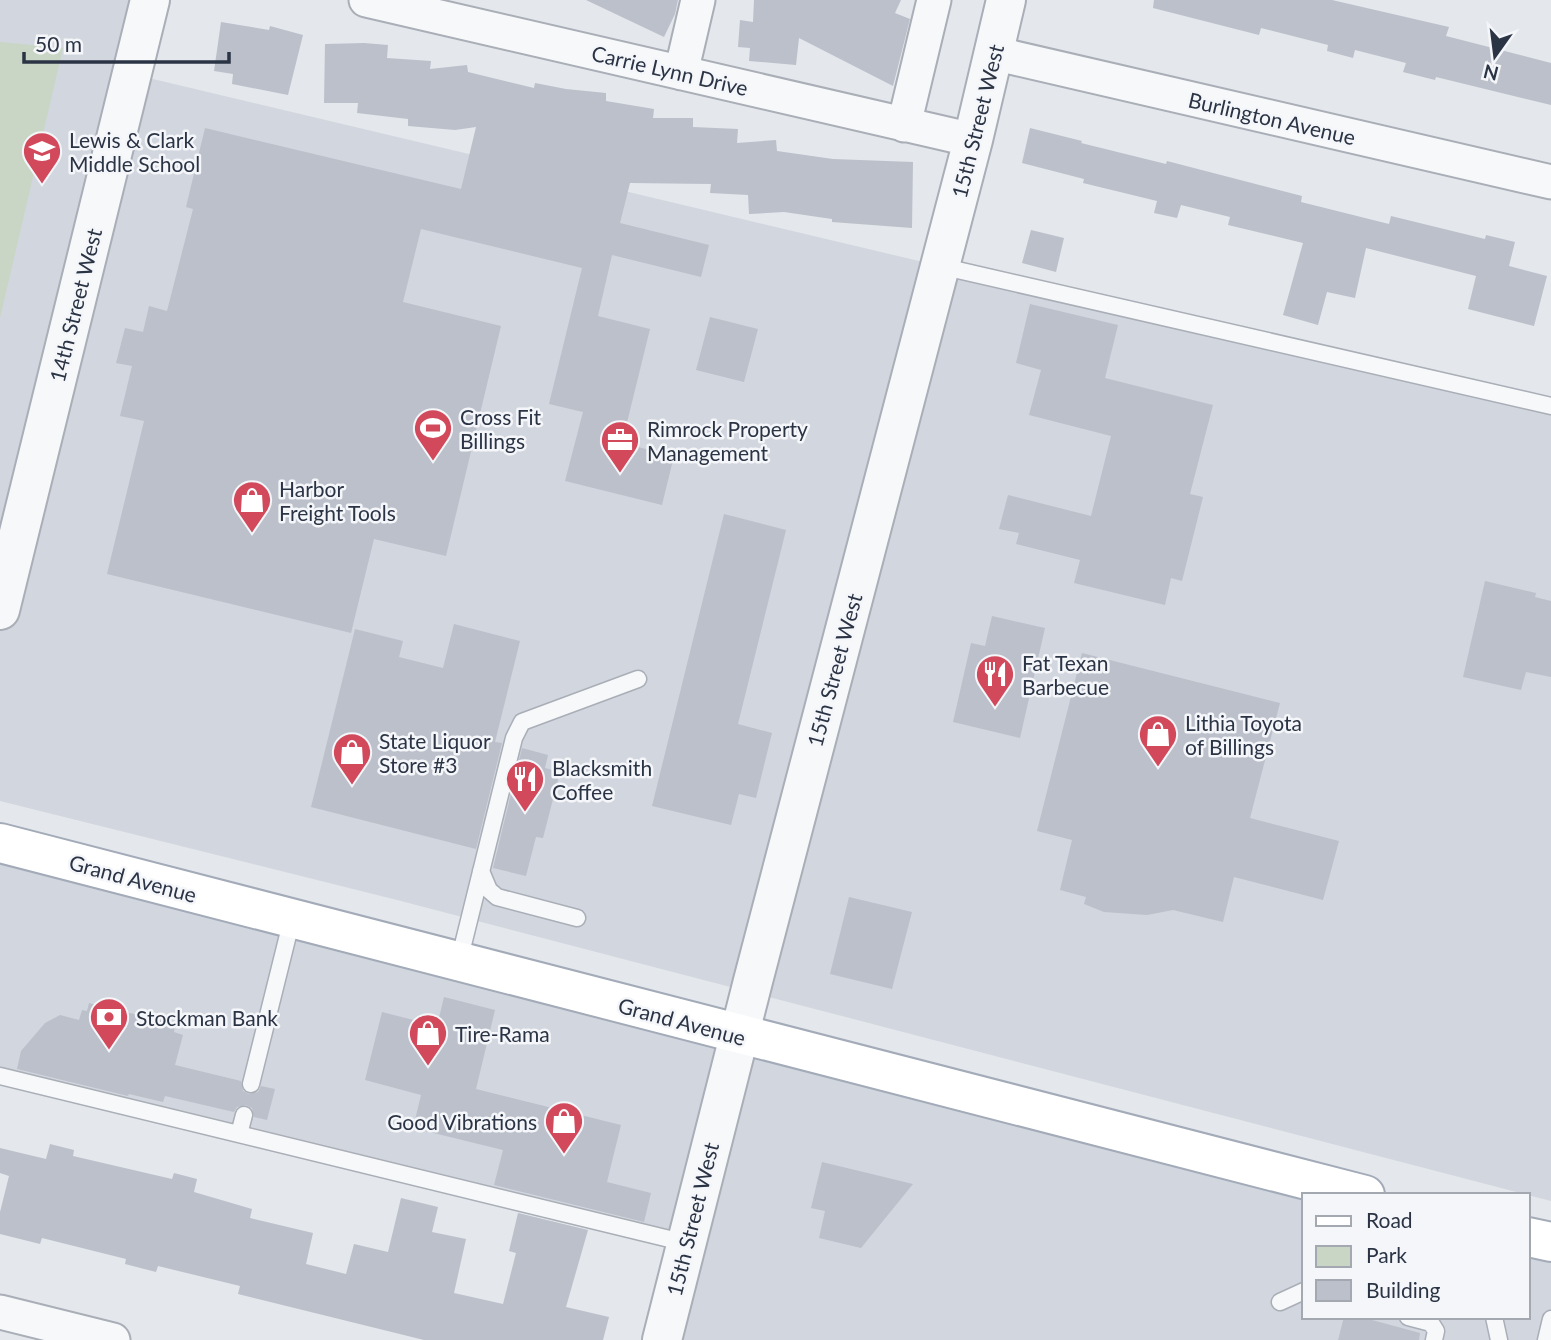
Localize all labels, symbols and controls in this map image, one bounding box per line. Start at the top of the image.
scale bar [24,21,229,65]
north arrow [1460,21,1530,91]
text: 50 m [35,31,82,56]
street label: Carrie Lynn Drive [589,40,751,100]
street label: 15th Street West [946,41,1008,201]
text: N [1481,60,1501,86]
street label: Burlington Avenue [1186,87,1358,149]
place label: Lewis & Clark Middle School [69,127,200,176]
school or university icon: Lewis & Clark Middle School [21,130,63,185]
street label: 14th Street West [44,225,106,385]
place label: Cross Fit Billings [460,404,542,453]
sports icon: Cross Fit Billings [412,407,454,462]
place label: Rimrock Property Management [647,416,808,465]
office icon: Rimrock Property Management [599,419,641,474]
place label: Harbor Freight Tools [279,476,396,525]
shop icon: Harbor Freight Tools [231,479,273,534]
street label: 15th Street West [802,590,867,749]
place label: Fat Texan Barbecue [1022,650,1109,699]
restaurant icon: Fat Texan Barbecue [974,653,1016,708]
place label: Lithia Toyota of Billings [1185,710,1302,759]
shop icon: Lithia Toyota of Billings [1137,713,1179,768]
place label: State Liquor Store #3 [379,728,491,777]
shop icon: State Liquor Store #3 [331,731,373,786]
place label: Blacksmith Coffee [552,755,652,804]
restaurant icon: Blacksmith Coffee [504,758,546,813]
street label: Grand Avenue [67,849,199,907]
street label: Grand Avenue [616,992,748,1050]
bank icon: Stockman Bank [88,996,130,1051]
place label: Stockman Bank [136,1005,278,1030]
shop icon: Tire-Rama [407,1012,449,1067]
place label: Tire-Rama [455,1021,550,1046]
shop icon: Good Vibrations [543,1100,585,1155]
place label: Good Vibrations [387,1109,537,1134]
street label: 15th Street West [661,1139,723,1299]
legend [1302,1193,1530,1319]
text: Road [1366,1207,1413,1232]
text: Park [1366,1242,1407,1267]
text: Building [1366,1277,1441,1302]

